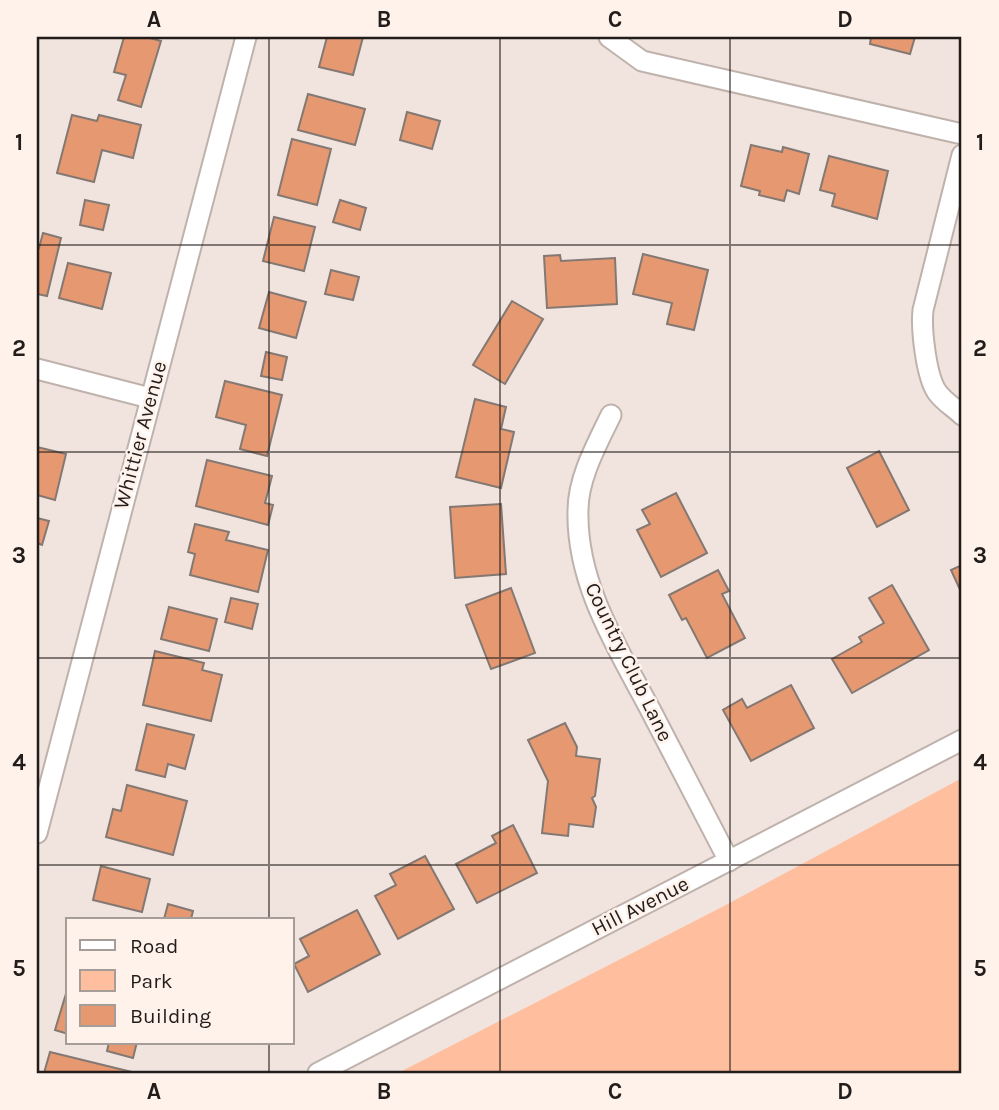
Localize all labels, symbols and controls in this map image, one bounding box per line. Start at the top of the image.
text: A [147,6,161,33]
text: B [377,6,391,33]
text: C [608,6,622,33]
text: D [837,6,853,33]
text: 1 [15,129,23,156]
text: 1 [976,129,984,156]
text: 2 [12,335,26,362]
text: 2 [973,335,987,362]
street label: Whittier Avenue [109,358,171,512]
text: 3 [12,542,26,569]
text: 3 [973,542,987,569]
street label: Country Club Lane [580,579,678,745]
text: 4 [12,749,26,776]
text: 4 [973,749,987,776]
street label: Hill Avenue [587,871,693,941]
legend [66,918,294,1044]
text: Road [130,934,178,958]
text: 5 [12,955,26,982]
text: 5 [973,955,987,982]
text: Park [130,969,173,993]
text: Building [130,1004,211,1028]
text: A [147,1078,161,1105]
text: B [377,1078,391,1105]
text: C [608,1078,622,1105]
text: D [837,1078,853,1105]

